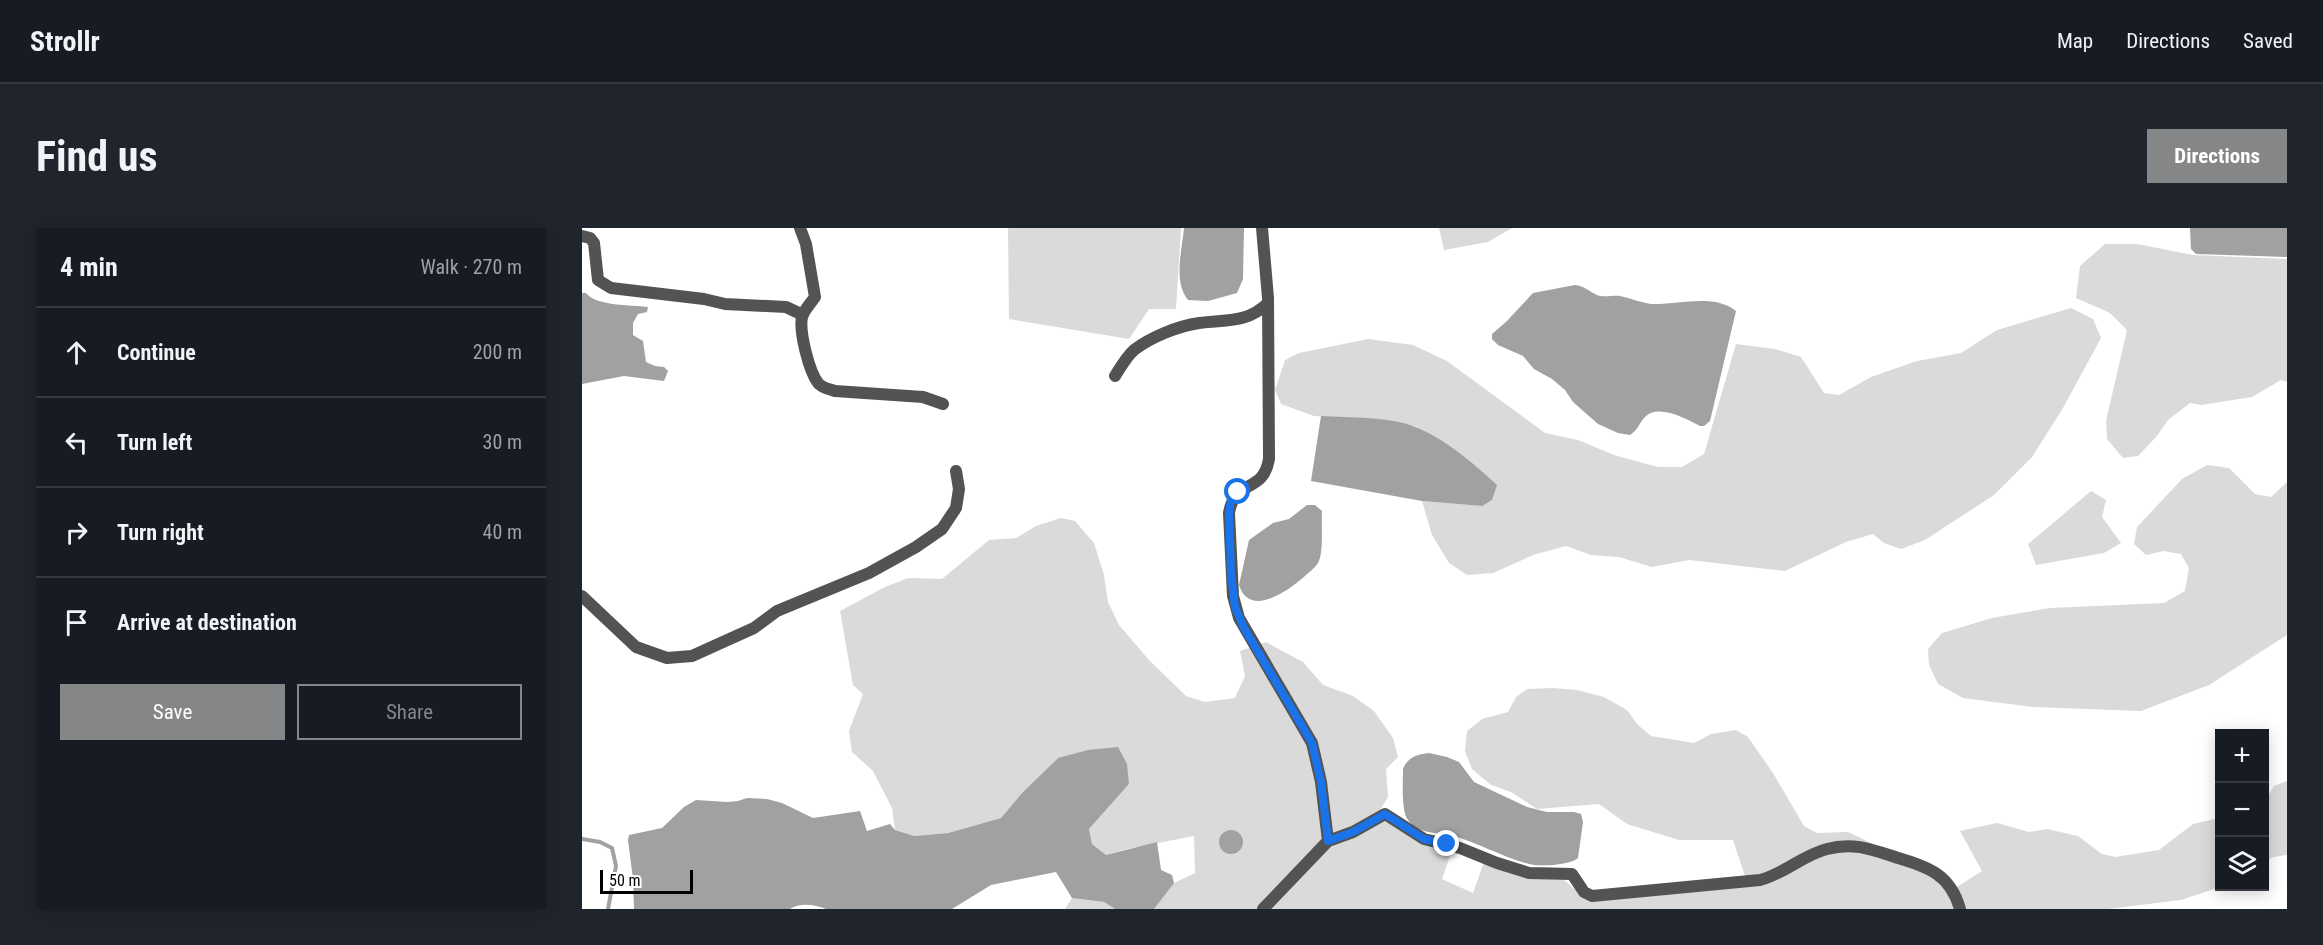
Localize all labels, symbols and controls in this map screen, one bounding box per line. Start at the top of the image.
text: Strollr [30,25,100,58]
text: Map [2057,29,2093,53]
text: Directions [2126,29,2210,53]
text: Saved [2243,29,2293,53]
button: Directions [2147,129,2287,183]
text: Find us [36,132,157,181]
text: 4 min [60,252,118,282]
text: Walk · 270 m [421,255,522,279]
icon: ahead [60,336,93,369]
text: Continue [117,340,196,365]
text: 200 m [473,340,522,364]
icon: left [60,426,93,459]
text: Turn left [117,430,192,455]
text: 30 m [483,430,522,454]
route start [1224,478,1250,504]
icon: right [60,516,93,549]
text: Turn right [117,520,204,545]
text: 40 m [483,520,522,544]
icon: arrive [60,606,93,639]
text: Arrive at destination [117,610,297,635]
button: Save [60,684,285,740]
button: Share [297,684,522,740]
map controls [2215,729,2269,891]
button: + [2215,729,2269,783]
button: − [2215,783,2269,837]
route end [1433,830,1459,856]
button: layers [2215,837,2269,891]
scale bar [600,867,693,894]
text: 50 m [609,871,641,890]

